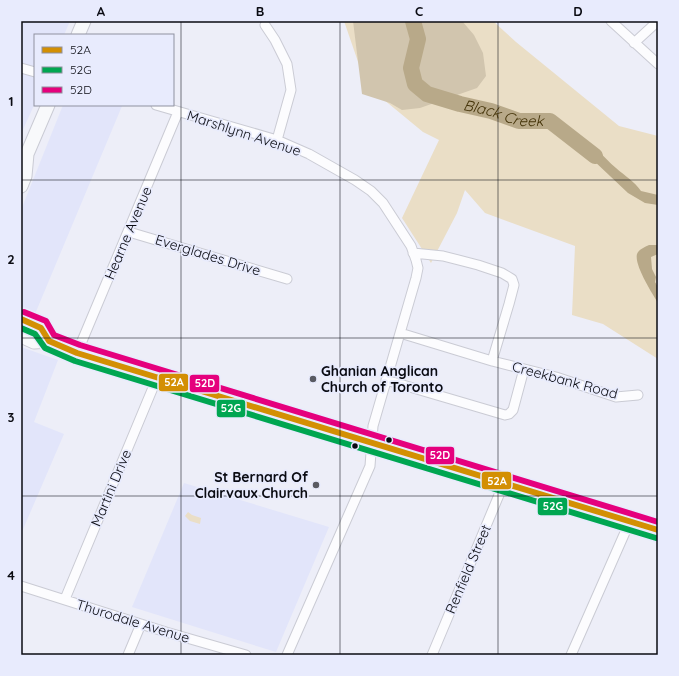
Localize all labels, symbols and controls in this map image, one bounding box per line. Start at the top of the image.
text: A [97,3,106,19]
text: B [256,3,264,19]
text: C [415,3,423,19]
text: D [573,3,583,19]
legend [34,34,174,106]
text: 52A [70,42,91,57]
text: 52G [70,62,92,77]
text: 52D [70,82,92,97]
text: 1 [8,93,14,109]
water label: Black Creek [462,95,546,130]
street label: Marshlynn Avenue [185,106,303,160]
street label: Hearne Avenue [100,184,156,282]
street label: Everglades Drive [153,230,263,280]
text: 2 [7,251,15,267]
street label: Creekbank Road [510,357,620,403]
place label: Ghanian Anglican Church of Toronto [321,362,443,396]
line badge: 52A [158,373,189,392]
line badge: 52D [189,374,220,393]
marker: Ghanian Anglican Church of Toronto [308,374,318,384]
text: 52A [164,375,184,389]
text: 52D [195,376,215,390]
line badge: 52G [216,399,246,418]
text: 52G [221,401,241,415]
text: 3 [8,409,15,425]
unlabelled marker [384,435,394,445]
unlabelled marker [350,441,360,451]
line badge: 52D [425,446,455,465]
street label: Martini Drive [87,447,135,529]
text: 52D [430,448,450,462]
place label: St Bernard Of Clairvaux Church [195,468,309,502]
line badge: 52A [481,471,512,490]
text: 52A [487,474,507,488]
marker: St Bernard Of Clairvaux Church [311,480,321,490]
line badge: 52G [537,497,568,516]
text: 52G [543,499,563,513]
street label: Renfield Street [441,522,495,616]
text: 4 [7,567,15,583]
street label: Thurodale Avenue [74,595,192,647]

